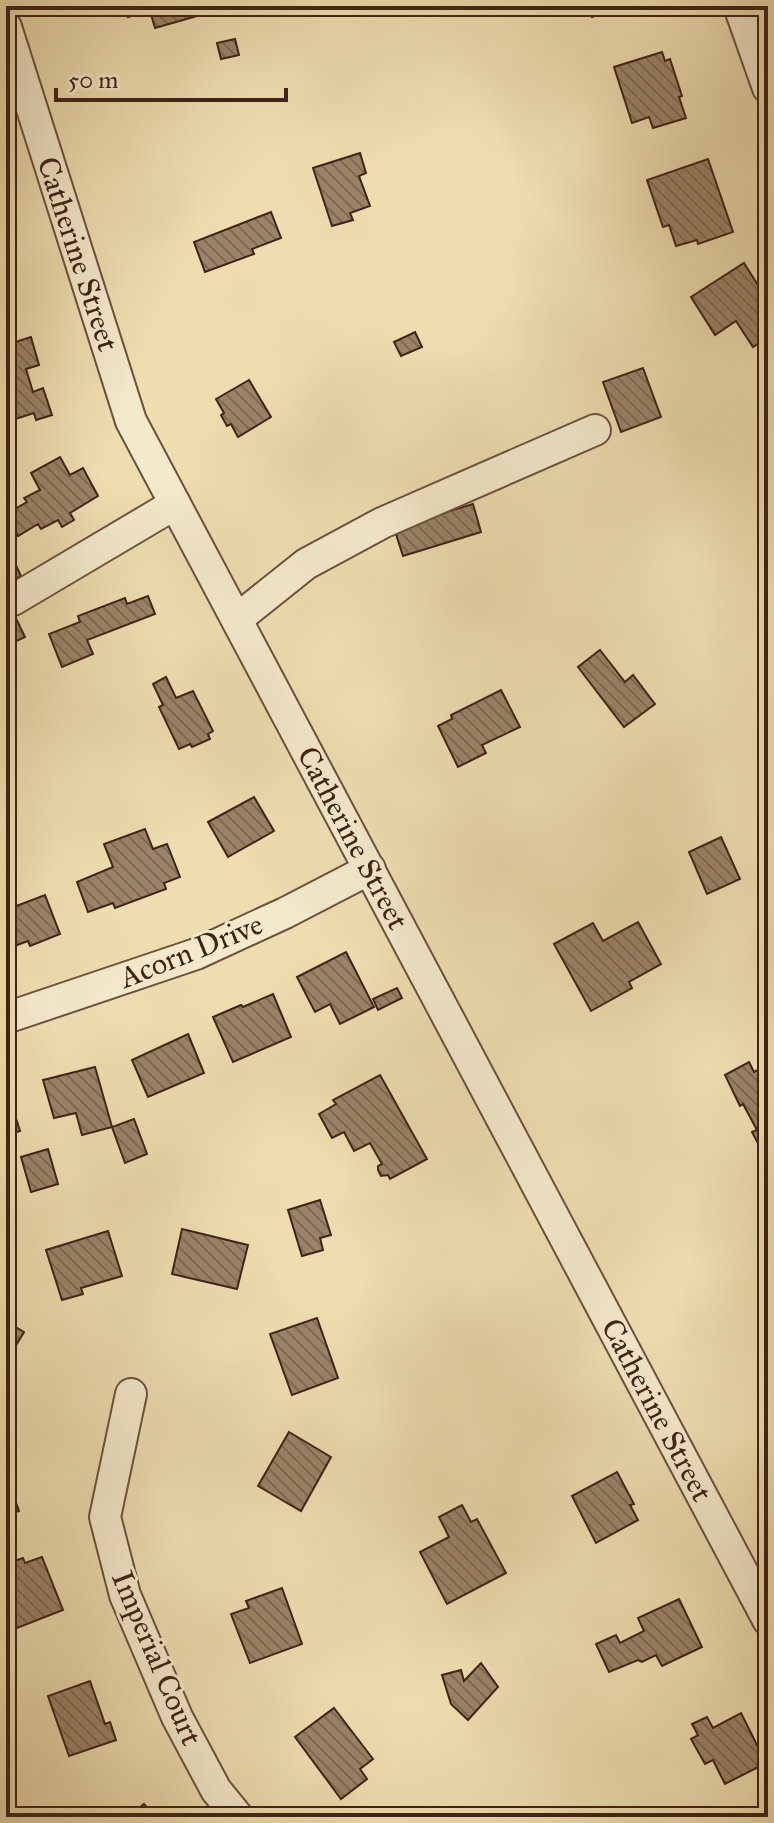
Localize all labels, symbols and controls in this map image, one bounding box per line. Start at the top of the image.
scale bar [56,52,286,102]
text: 50 m [68,65,118,95]
street label: Catherine Street [30,152,126,356]
street label: Catherine Street [290,740,416,936]
street label: Acorn Drive [112,906,268,997]
street label: Catherine Street [594,1312,720,1508]
street label: Imperial Court [104,1565,210,1751]

